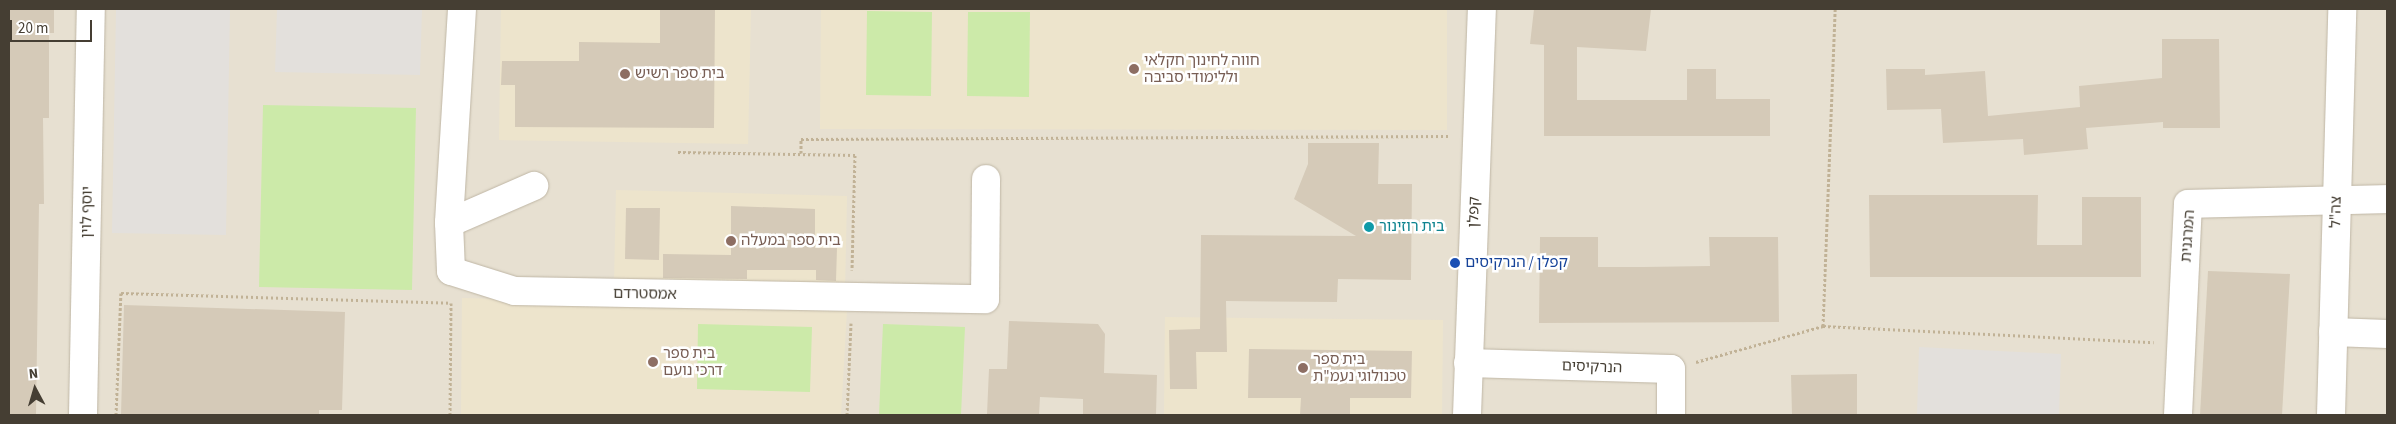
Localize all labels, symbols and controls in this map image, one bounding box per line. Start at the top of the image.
scale bar [12,10,95,42]
text: 20 m [18,18,48,39]
place label: חווה לחינוך חקלאי וללימודי סביבה [1144,51,1260,86]
marker: חווה לחינוך חקלאי וללימודי סביבה [1128,63,1140,75]
place label: בית ספר רשיש [635,65,724,83]
marker: בית ספר רשיש [619,68,631,80]
street label: יוסף לוין [78,186,96,238]
street label: קפלן [1464,196,1484,228]
street label: צה"ל [2327,196,2345,228]
street label: המרגנית [2177,209,2199,263]
place label: בית רוזינור [1379,218,1445,236]
marker: בית רוזינור [1363,221,1375,233]
place label: בית ספר במעלה [741,232,841,250]
marker: בית ספר במעלה [725,235,737,247]
place label: קפלן / הנרקיסים [1465,254,1568,272]
marker: קפלן / הנרקיסים [1449,257,1461,269]
street label: אמסטרדם [613,284,677,304]
place label: בית ספר דרכי נועם [663,344,723,379]
place label: בית ספר טכנולוגי נעמ"ת [1313,350,1406,385]
marker: בית ספר דרכי נועם [647,356,659,368]
street label: הנרקיסים [1561,357,1623,377]
marker: בית ספר טכנולוגי נעמ"ת [1297,362,1309,374]
north arrow [10,364,60,414]
text: N [28,364,39,385]

